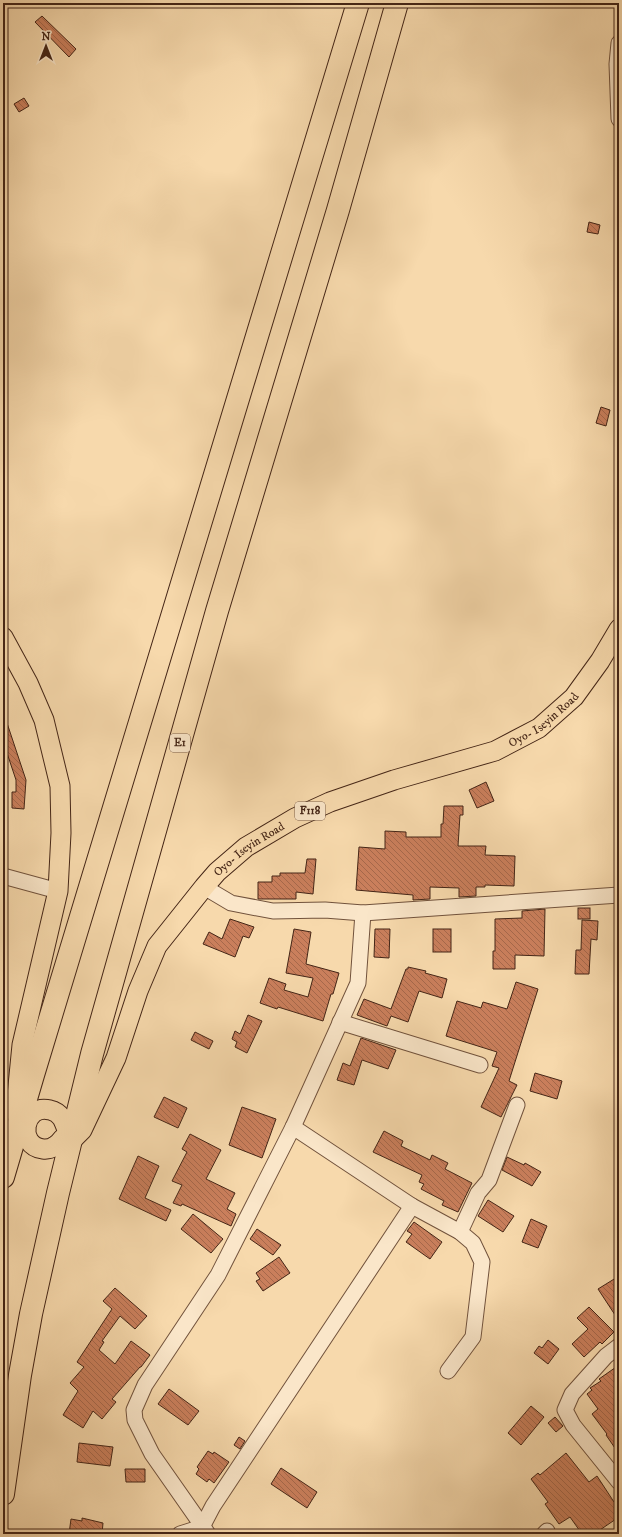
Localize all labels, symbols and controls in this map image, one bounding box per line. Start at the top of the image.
north arrow [26,26,66,66]
text: N [41,30,51,44]
street label: Oyo- Iseyin Road [506,690,582,750]
road number: E1 [170,734,190,752]
road number: F118 [295,802,325,820]
street label: Oyo- Iseyin Road [210,819,287,879]

